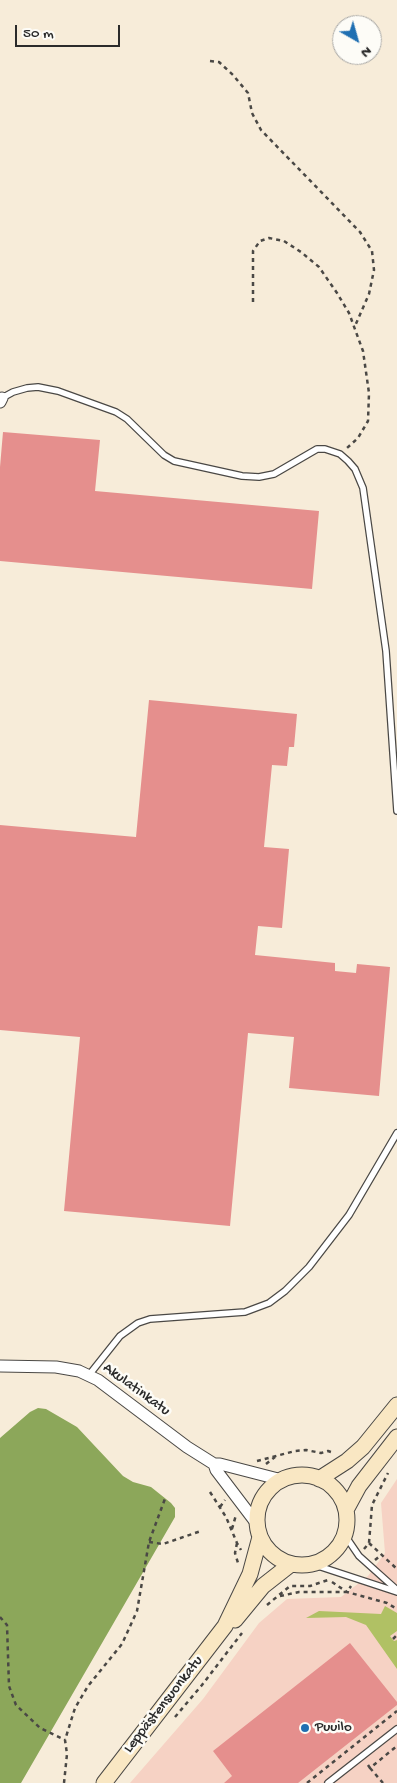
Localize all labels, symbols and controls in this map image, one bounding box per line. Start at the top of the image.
scale bar [18,15,122,47]
north arrow [332,15,382,65]
text: 50 m [23,25,54,43]
text: N [357,42,375,61]
street label: Akulatinkatu [99,1360,173,1420]
street label: Leppästensuonkatu [120,1653,208,1757]
place label: Puuilo [315,1719,352,1737]
marker: Puuilo [299,1722,311,1734]

